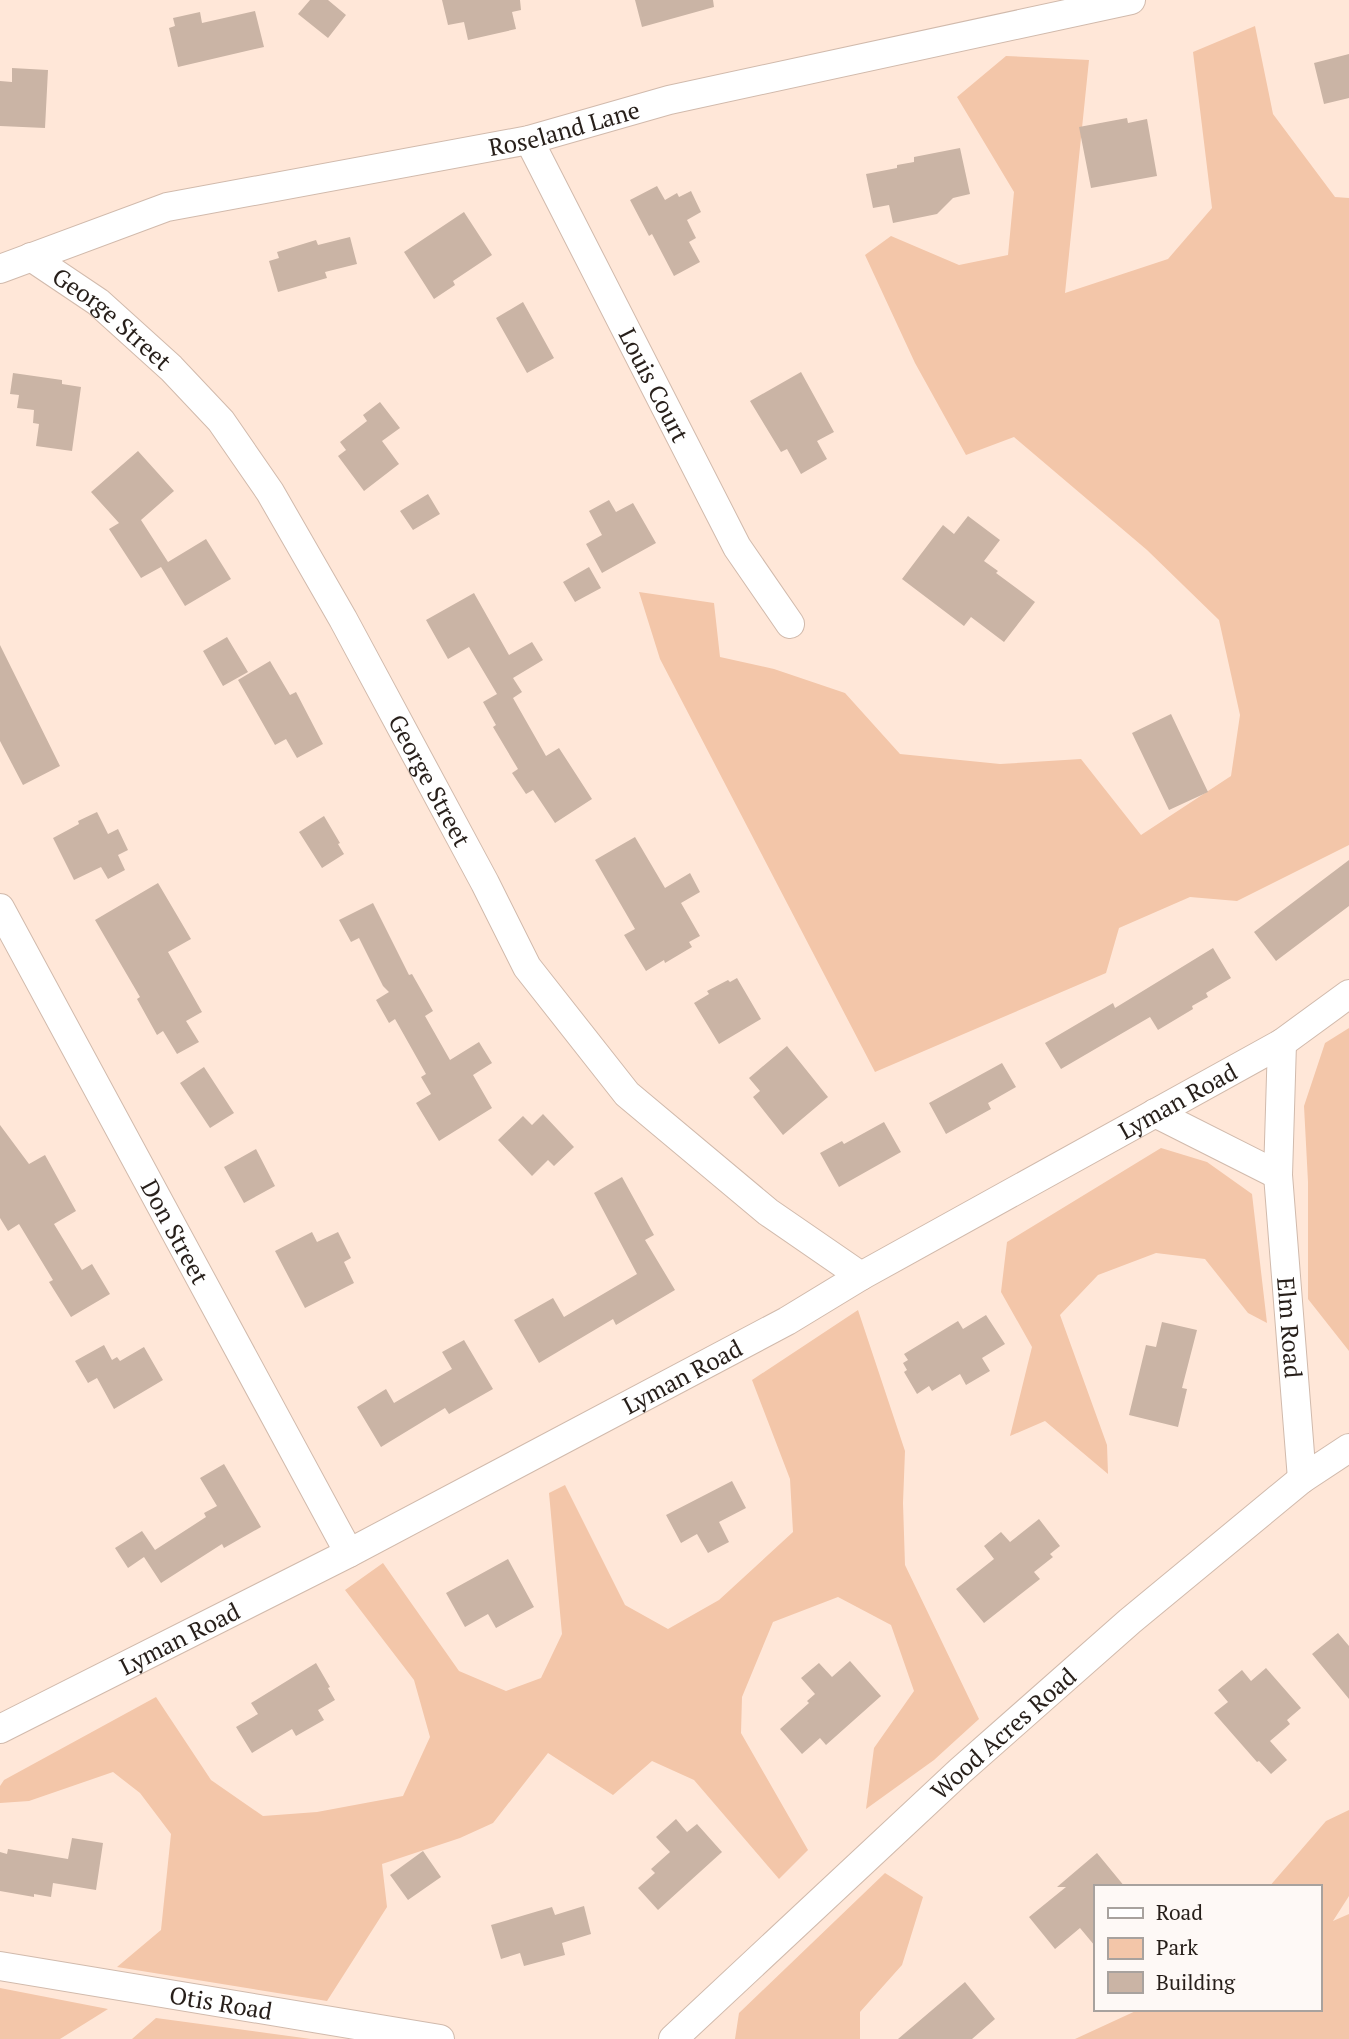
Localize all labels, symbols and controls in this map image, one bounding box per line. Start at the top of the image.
street label: Roseland Lane [486,93,643,163]
street label: George Street [46,260,179,377]
street label: Louis Court [612,322,697,447]
street label: George Street [381,709,478,852]
street label: Lyman Road [1113,1055,1243,1146]
street label: Don Street [134,1174,216,1290]
street label: Elm Road [1270,1276,1310,1379]
street label: Lyman Road [617,1332,748,1421]
street label: Lyman Road [114,1595,245,1682]
street label: Wood Acres Road [924,1660,1083,1806]
legend [1094,1885,1321,2011]
text: Road [1156,1898,1203,1926]
text: Park [1156,1933,1198,1961]
text: Building [1156,1968,1236,1996]
street label: Otis Road [167,1978,275,2027]

